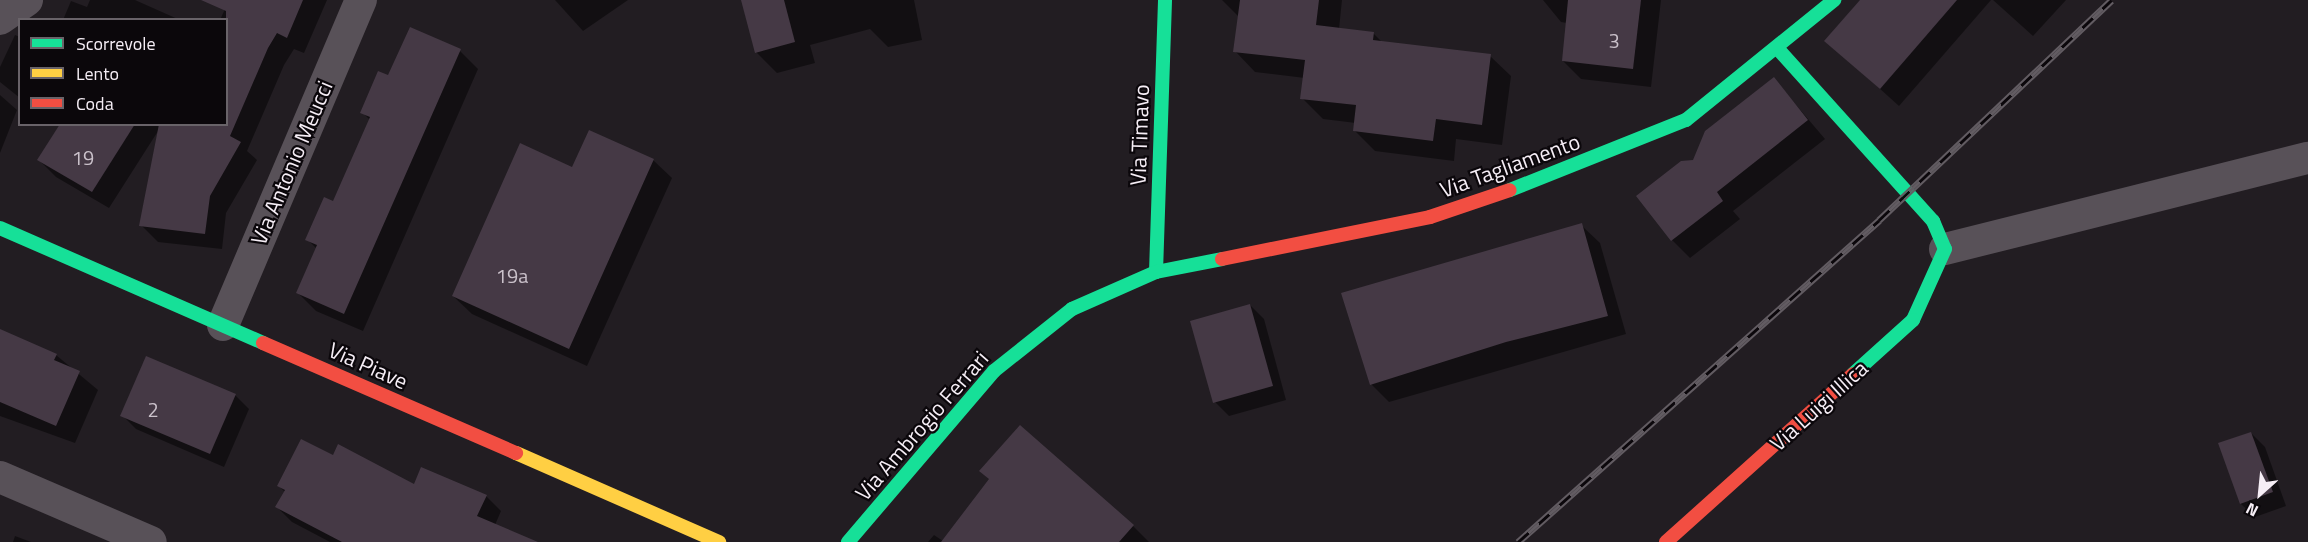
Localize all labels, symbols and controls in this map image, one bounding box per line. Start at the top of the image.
legend [18,18,228,126]
house number: 3 [1608,28,1620,52]
text: Scorrevole [76,30,155,57]
text: Lento [76,60,119,87]
street label: Via Antonio Meucci [246,77,338,249]
street label: Via Timavo [1125,84,1155,186]
text: Coda [76,90,114,117]
street label: Via Tagliamento [1436,128,1584,204]
house number: 19 [72,145,94,169]
house number: 19a [496,263,528,287]
street label: Via Piave [324,337,412,395]
street label: Via Ambrogio Ferrari [850,346,994,506]
street label: Via Luigi Illica [1765,355,1873,457]
house number: 2 [147,397,159,421]
north arrow [2230,464,2290,524]
text: N [2241,497,2262,523]

